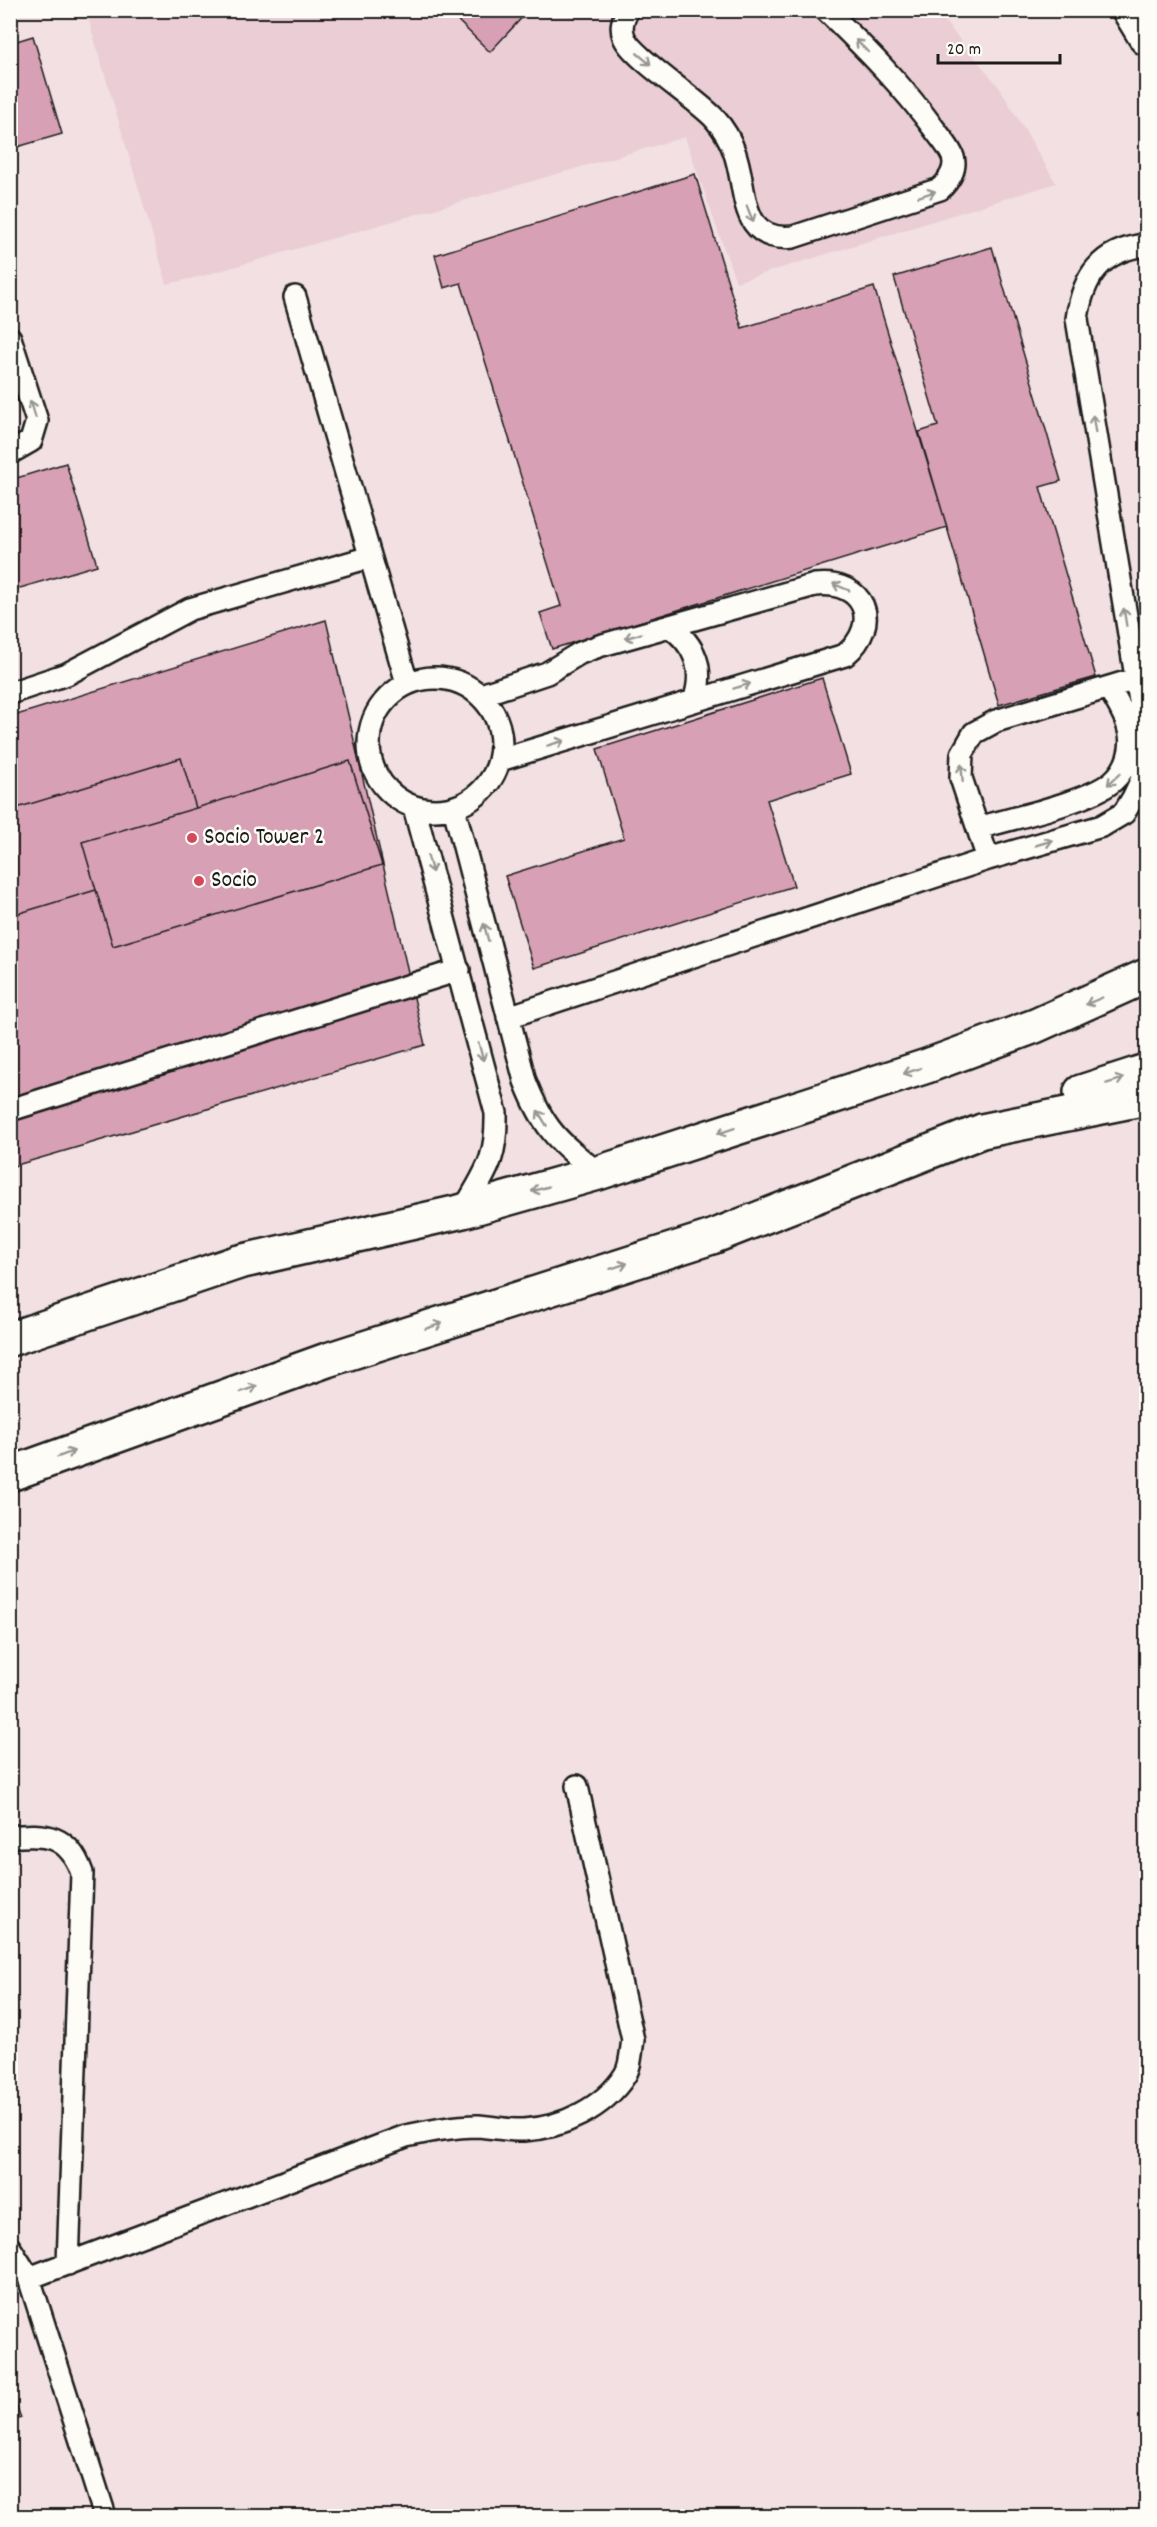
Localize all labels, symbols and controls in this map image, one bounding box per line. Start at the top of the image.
scale bar [938,27,1060,65]
one-way arrow [854,38,869,53]
text: 20 m [947,38,981,63]
one-way arrow [636,52,651,66]
one-way arrow [917,187,936,198]
one-way arrow [745,204,756,222]
one-way arrow [27,400,38,419]
one-way arrow [1089,415,1100,435]
one-way arrow [832,581,851,592]
one-way arrow [1120,608,1131,627]
one-way arrow [624,631,643,642]
one-way arrow [732,680,751,691]
one-way arrow [546,737,565,748]
one-way arrow [956,763,967,783]
one-way arrow [1106,772,1121,786]
place label: Socio Tower 2 [204,821,325,855]
marker: Socio Tower 2 [185,831,199,845]
one-way arrow [1034,837,1053,848]
one-way arrow [424,854,436,873]
place label: Socio [211,864,257,898]
marker: Socio [192,874,206,888]
one-way arrow [480,923,491,942]
one-way arrow [1085,996,1103,1007]
one-way arrow [475,1042,487,1061]
one-way arrow [903,1066,922,1077]
one-way arrow [1105,1075,1124,1086]
one-way arrow [536,1110,548,1127]
one-way arrow [717,1127,736,1138]
one-way arrow [531,1184,550,1195]
one-way arrow [609,1260,628,1271]
one-way arrow [424,1320,443,1331]
one-way arrow [239,1382,258,1393]
one-way arrow [56,1448,74,1459]

